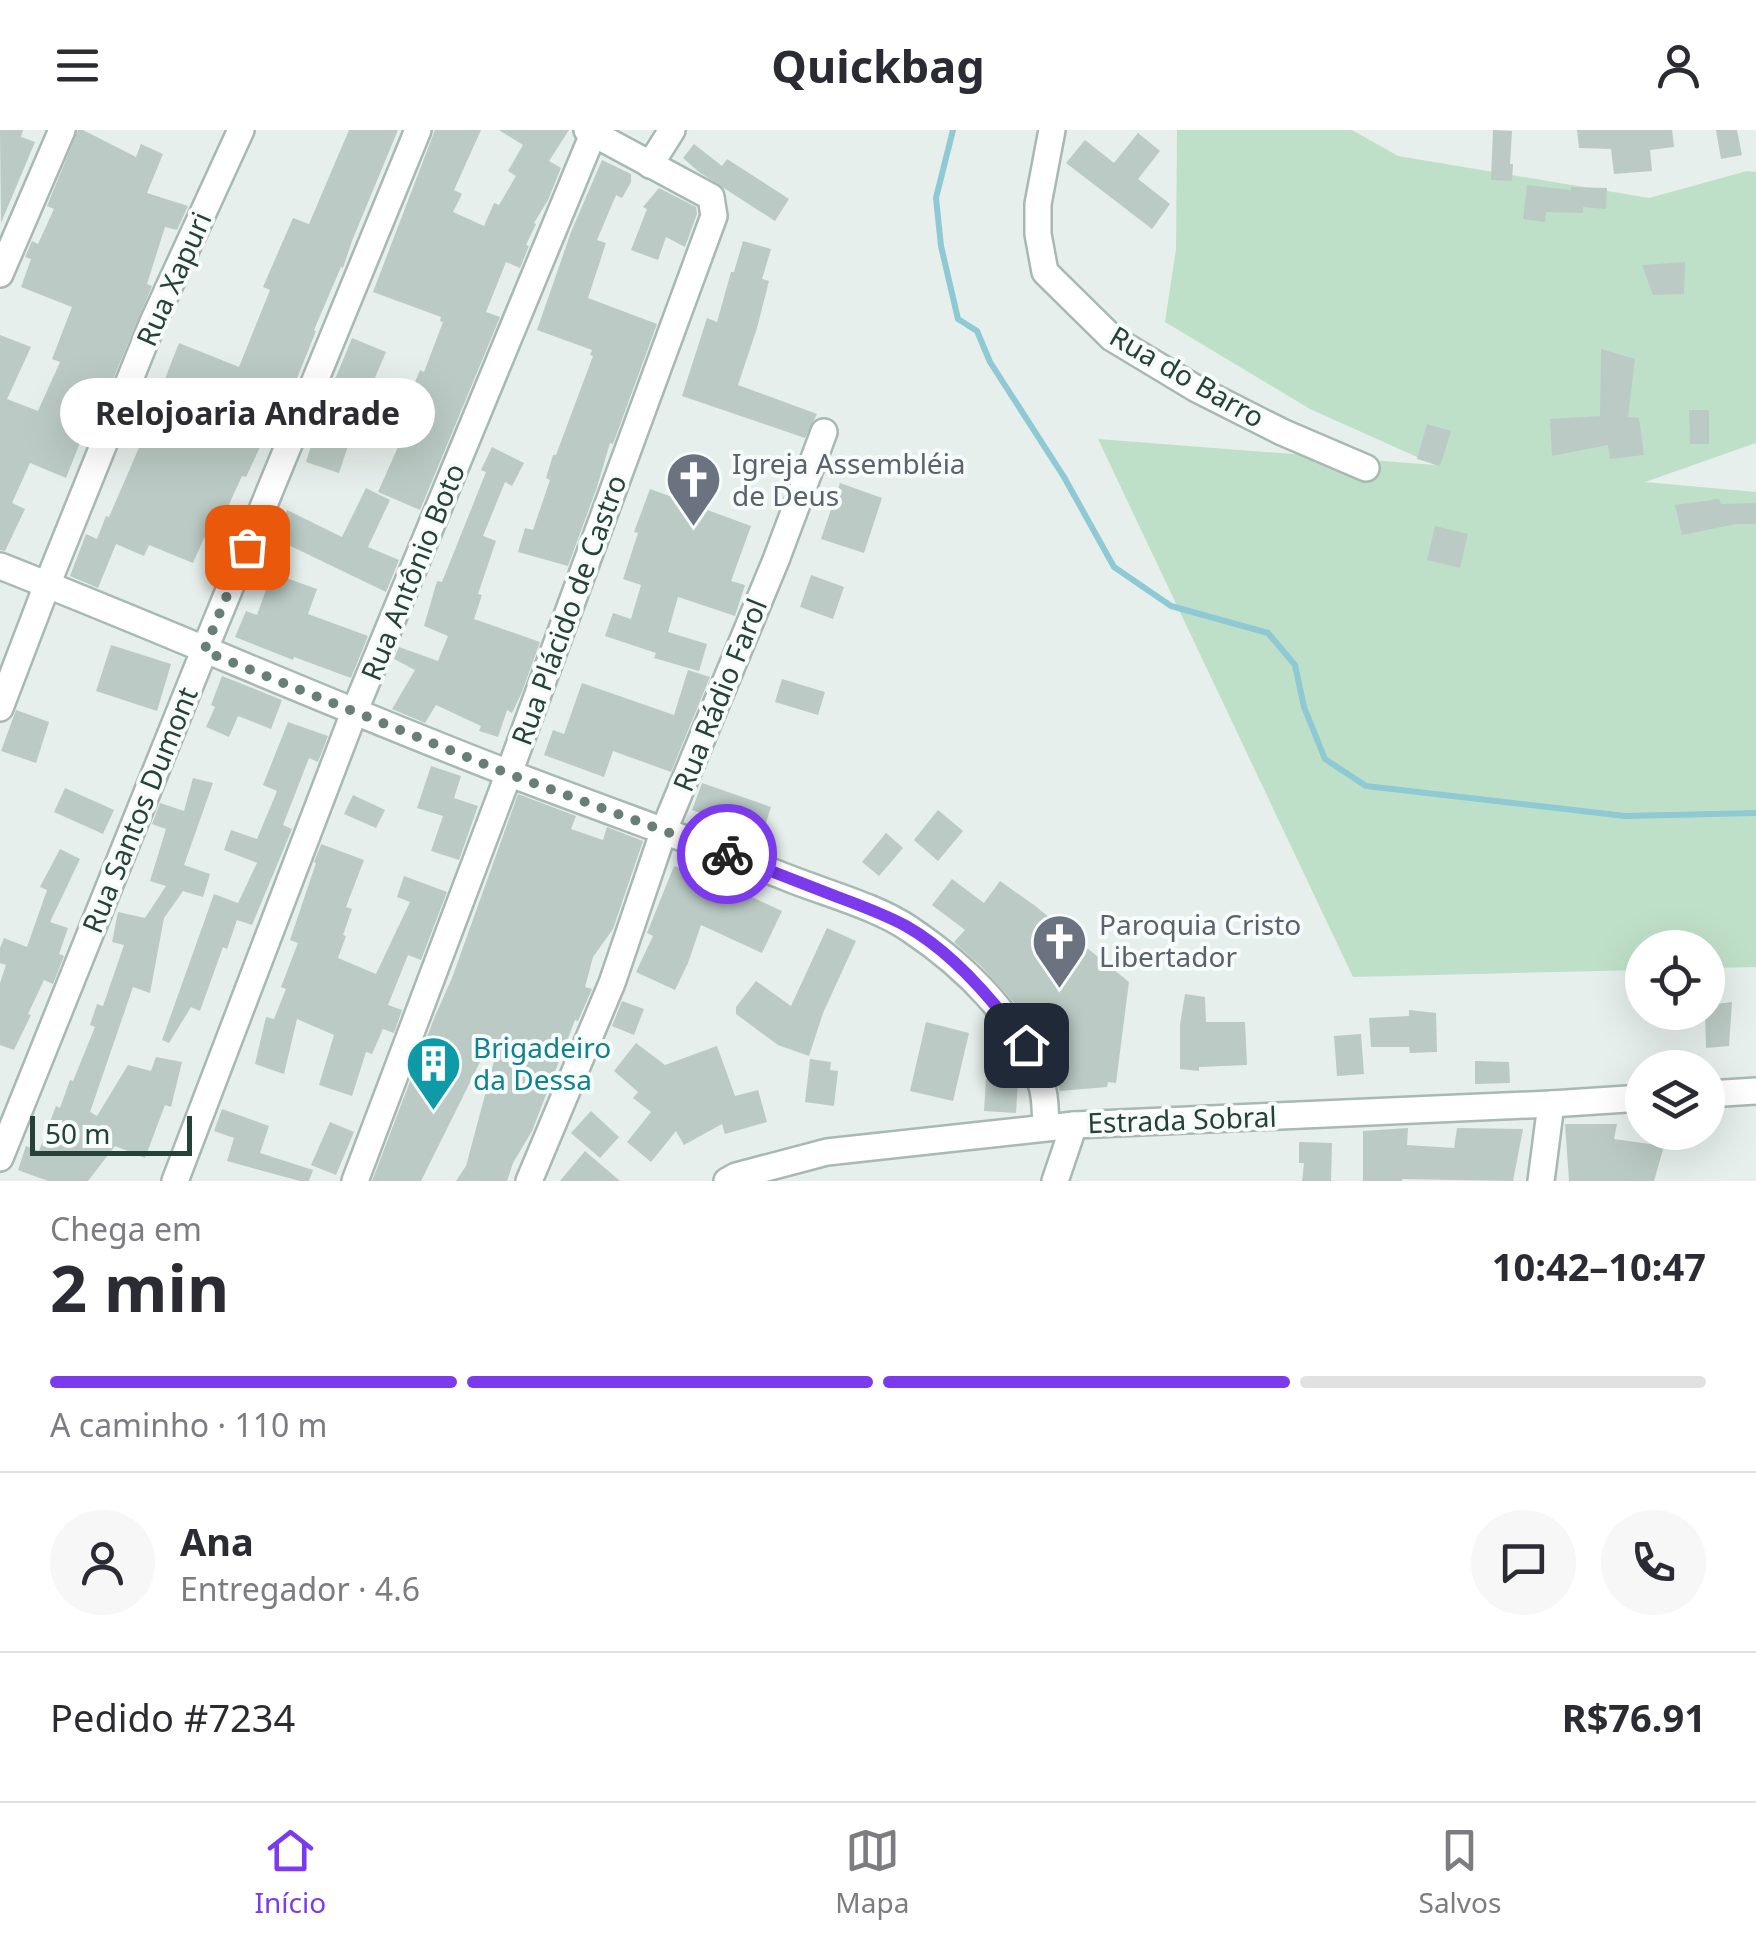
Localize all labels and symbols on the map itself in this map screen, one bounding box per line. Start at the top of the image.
street label: Rua Xapuri [127,205,220,352]
street label: Rua do Barro [1103,317,1272,436]
callout: Relojoaria Andrade [59,377,434,447]
place label: Igreja Assembléia de Deus [732,444,966,514]
church icon: Igreja Assembléia de Deus [663,450,723,529]
street label: Rua Antônio Boto [351,457,473,686]
street label: Rua Plácido de Castro [501,469,635,750]
pin [205,505,290,590]
street label: Rua Rádio Farol [663,593,775,797]
street label: Rua Santos Dumont [72,681,206,938]
courier [677,804,777,904]
place label: Paroquia Cristo Libertador [1099,905,1301,975]
church icon: Paroquia Cristo Libertador [1030,911,1090,990]
pin [984,1003,1069,1088]
place label: Brigadeiro da Dessa [473,1028,611,1098]
building icon: Brigadeiro da Dessa [404,1034,464,1113]
street label: Estrada Sobral [1087,1097,1277,1141]
scale bar [30,1111,192,1156]

